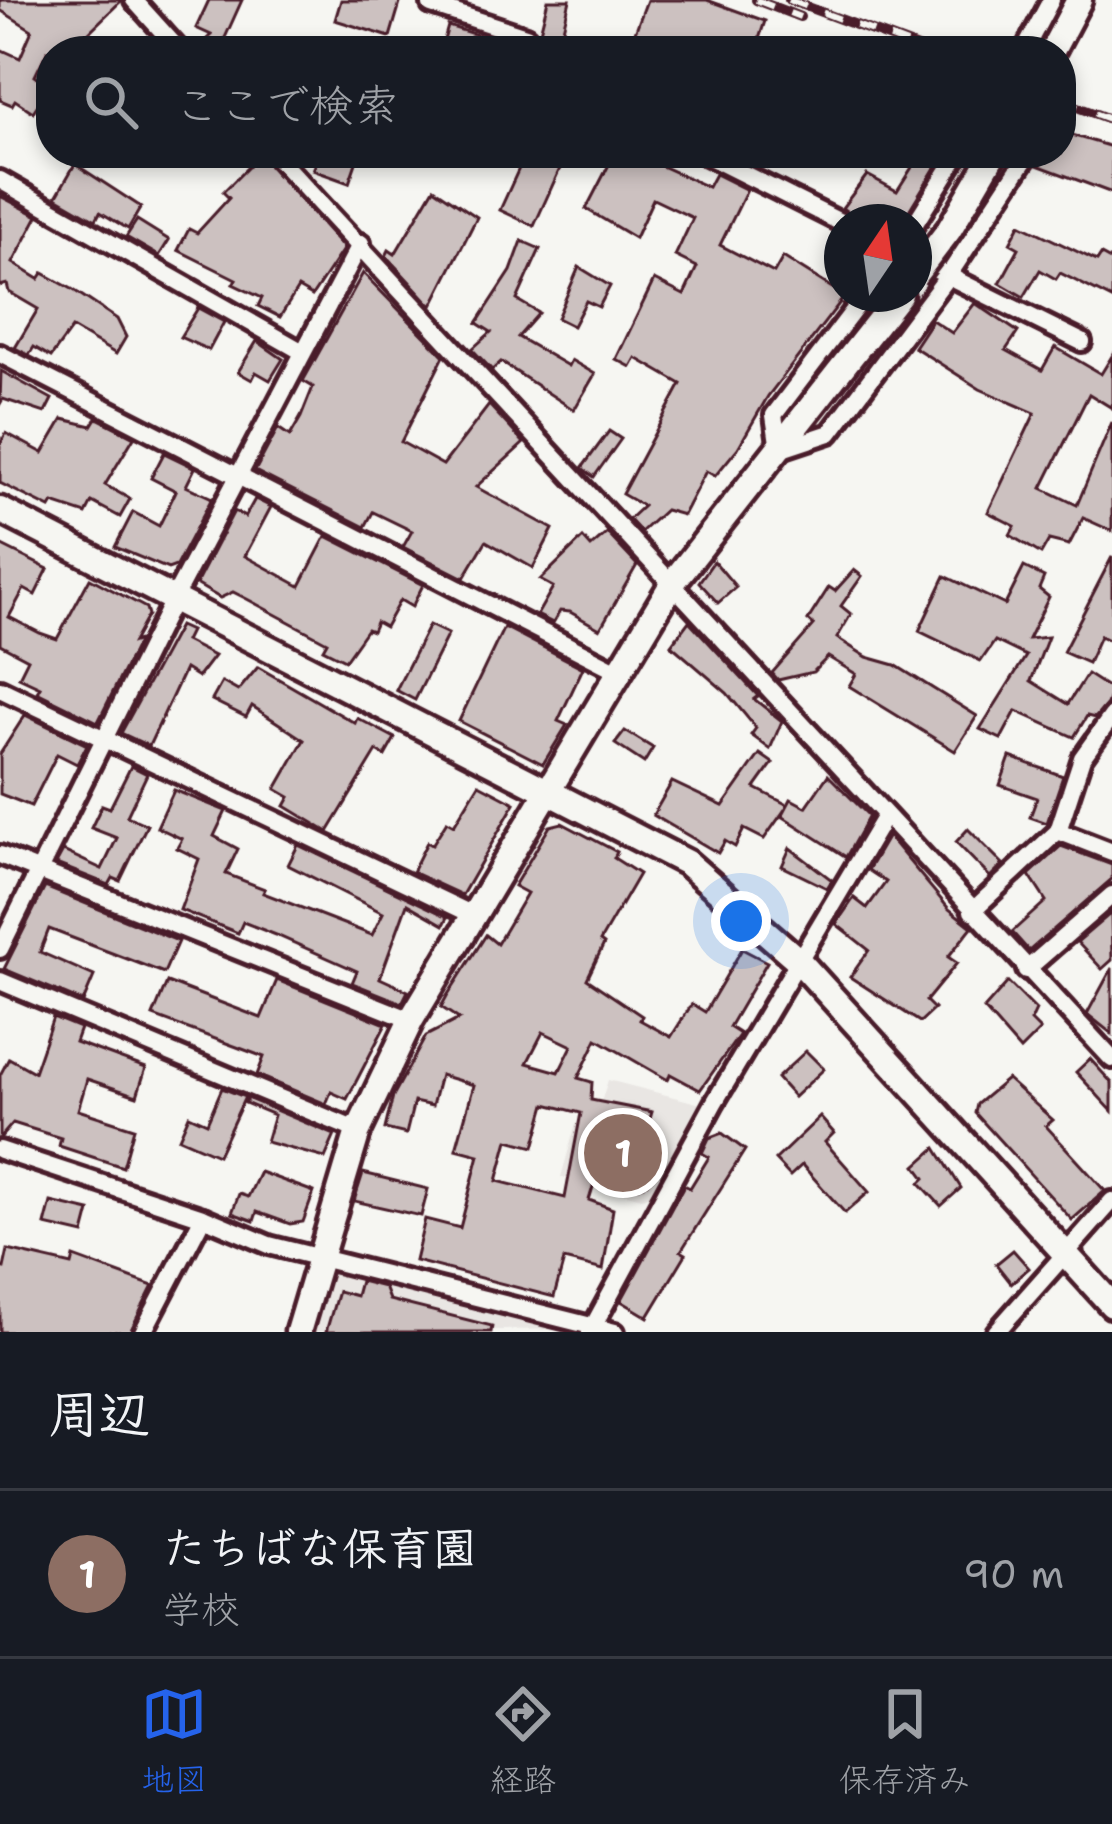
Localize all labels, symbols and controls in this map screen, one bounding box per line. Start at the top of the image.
search box [36,36,1076,168]
icon: search [78,69,144,135]
text: ここで検索 [174,75,399,135]
north arrow [824,204,932,312]
your location [711,891,771,951]
pin: 1 [584,1108,662,1198]
text: 周辺 [48,1380,150,1448]
text: たちばな保育園 [162,1518,477,1578]
text: 1 [78,1548,96,1600]
text: 90 m [963,1548,1064,1600]
text: 学校 [162,1583,240,1635]
tab: 地図 [141,1681,207,1802]
tab: 経路 [490,1681,556,1802]
tab: 保存済み [839,1681,971,1802]

